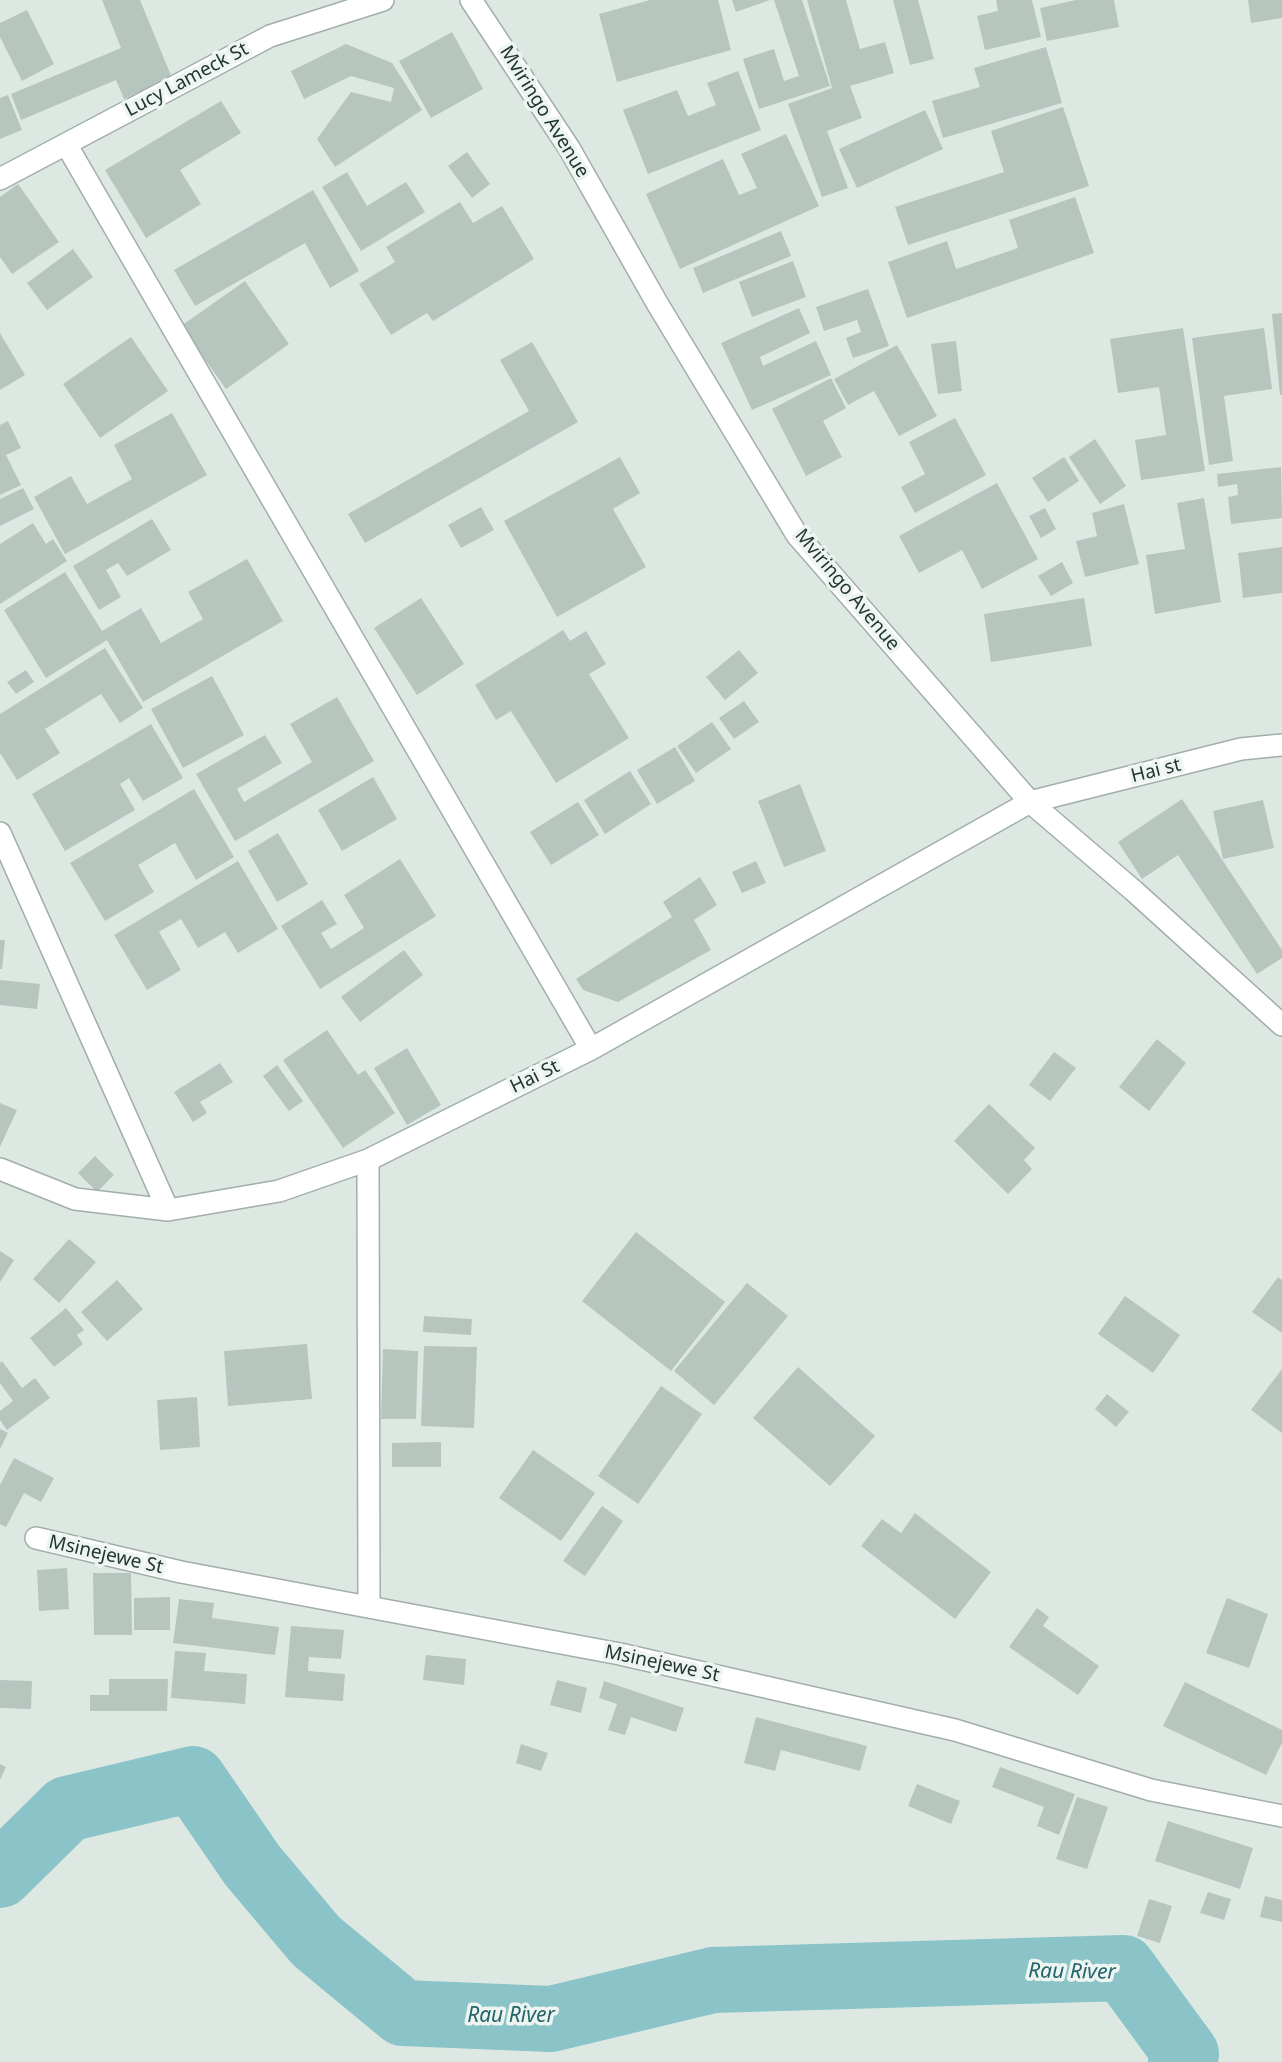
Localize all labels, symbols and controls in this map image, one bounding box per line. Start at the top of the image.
street label: Lucy Lameck St [122,38,252,122]
street label: Mviringo Avenue [494,42,594,182]
street label: Mviringo Avenue [790,525,904,655]
street label: Hai st [1129,754,1183,788]
street label: Hai St [507,1055,563,1099]
street label: Msinejewe St [47,1531,165,1579]
street label: Msinejewe St [603,1641,721,1687]
water label: Rau River [1028,1959,1116,1985]
water label: Rau River [467,2003,555,2029]

